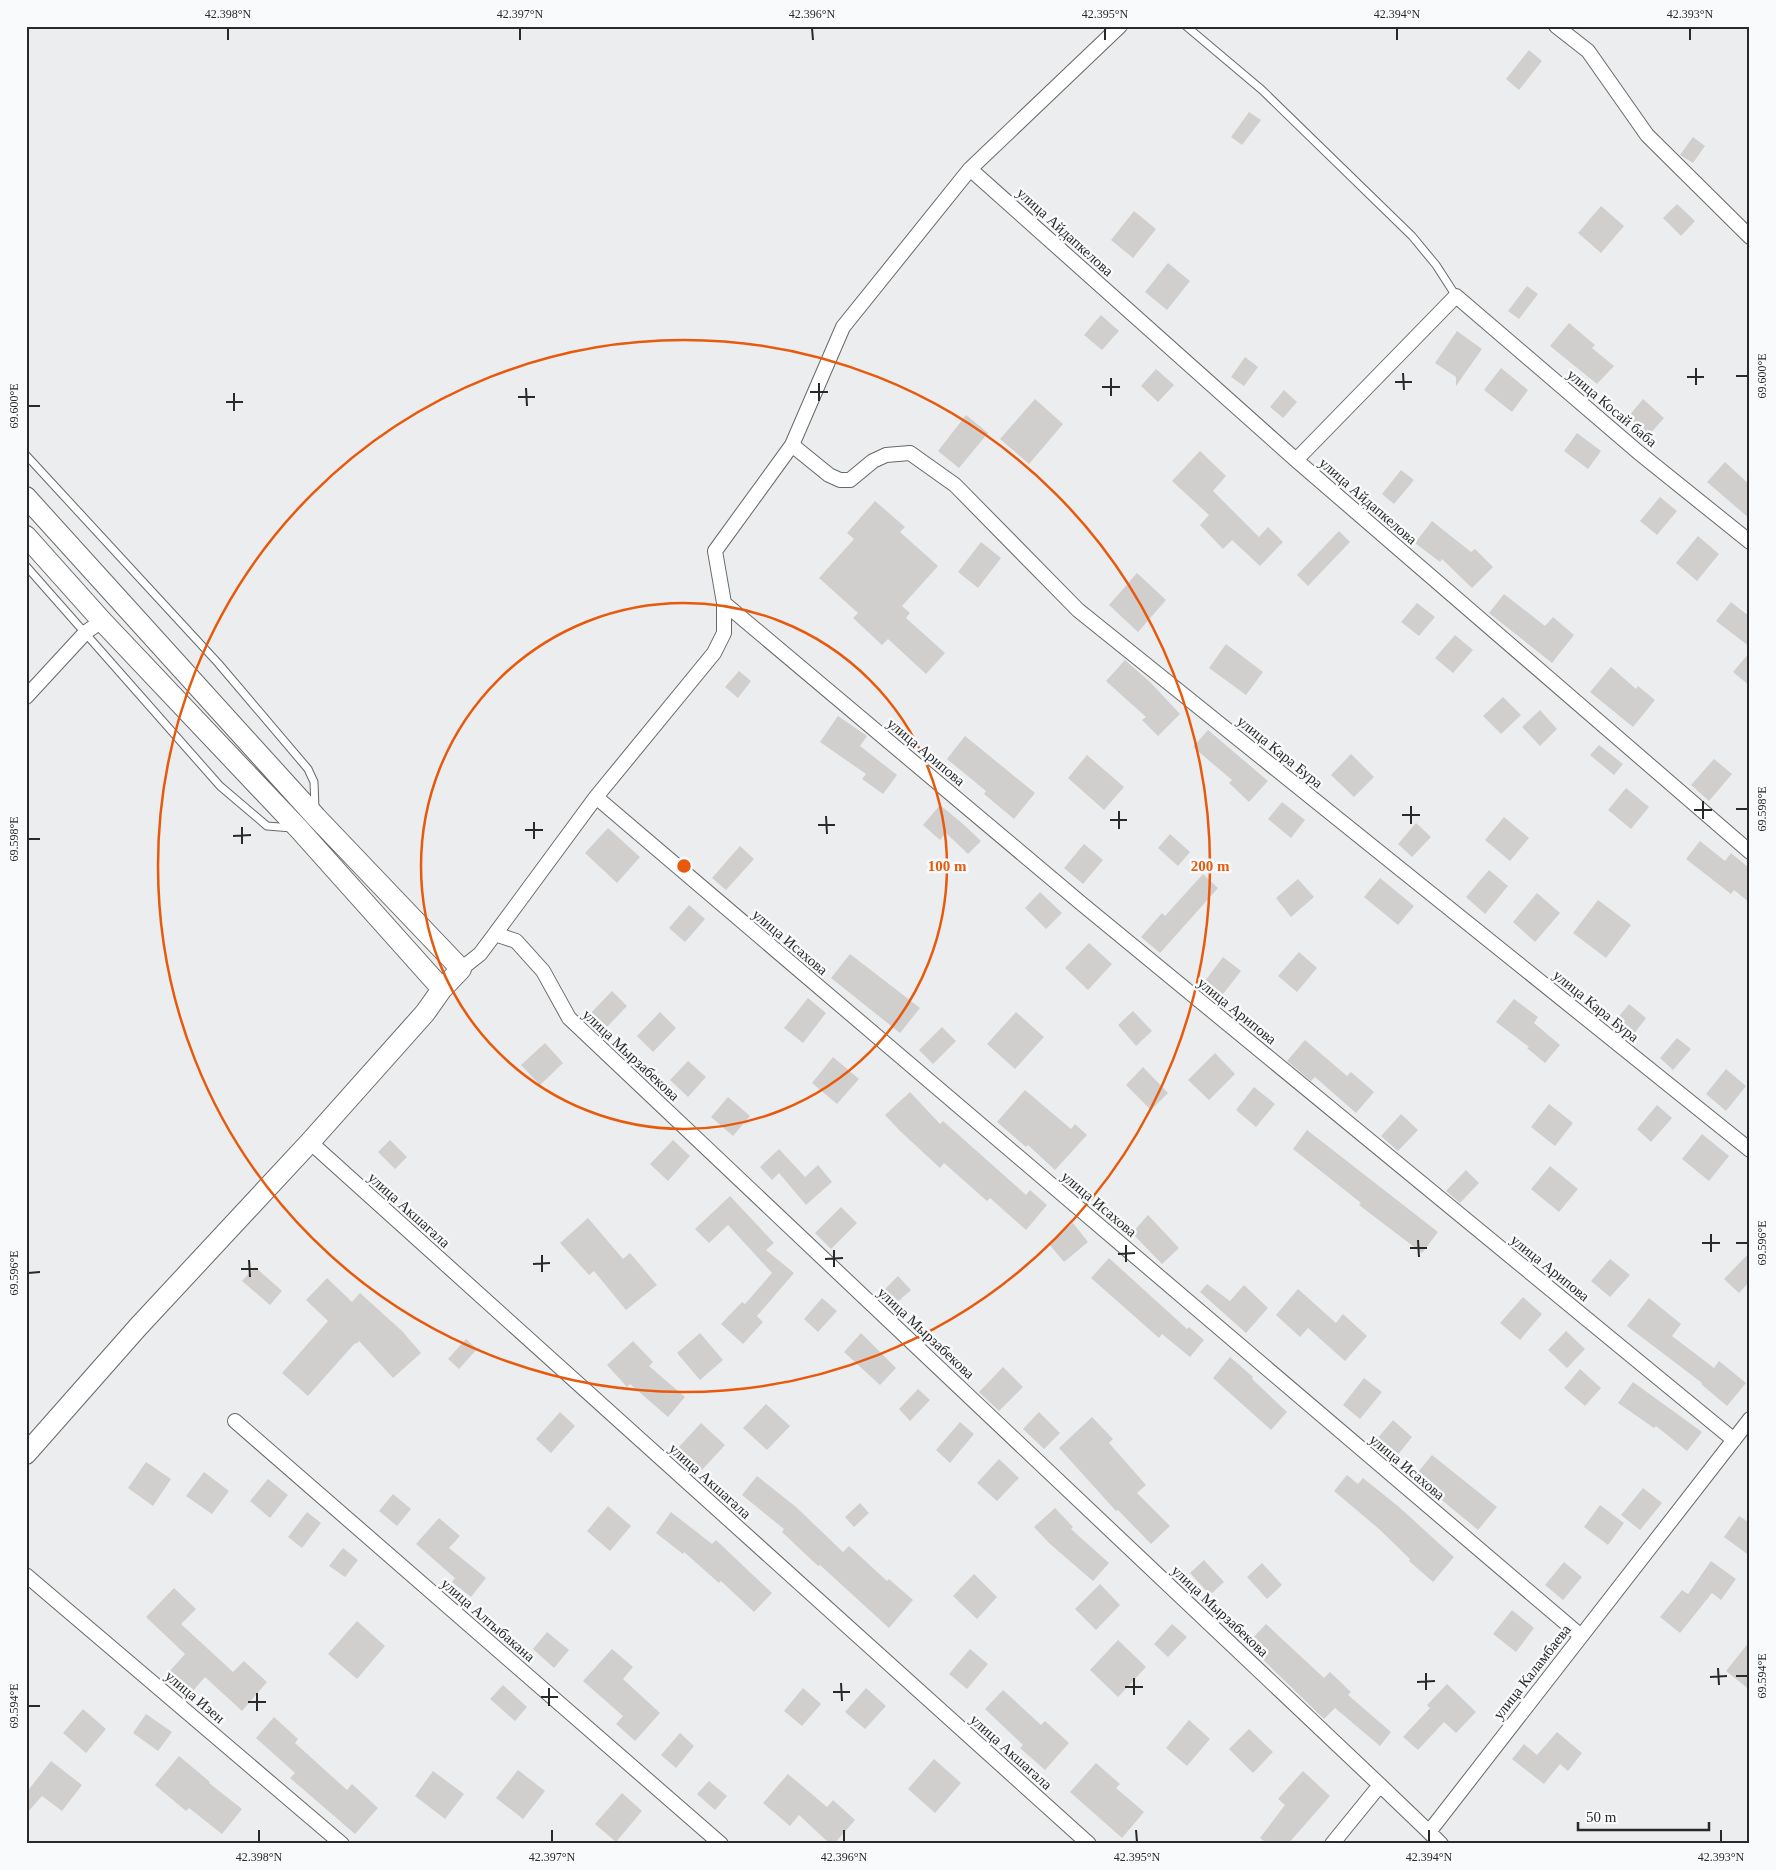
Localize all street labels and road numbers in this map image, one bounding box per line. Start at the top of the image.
street label: улица Айдапкелова [1014,185,1117,280]
street label: улица Косай баба [1564,366,1660,450]
street label: улица Айдапкелова [1316,454,1420,548]
street label: улица Кара Бура [1234,713,1326,791]
street label: улица Арипова [884,715,968,789]
street label: улица Исахова [749,906,831,978]
street label: улица Кара Бура [1550,967,1642,1045]
street label: улица Арипова [1195,975,1280,1048]
street label: улица Мырзабекова [579,1006,683,1104]
street label: улица Исахова [1058,1168,1140,1240]
street label: улица Акшагала [365,1169,453,1251]
street label: улица Арипова [1508,1232,1593,1305]
street label: улица Мырзабекова [874,1284,978,1382]
street label: улица Исахова [1366,1431,1448,1503]
street label: улица Акшагала [666,1440,754,1522]
street label: улица Мырзабекова [1168,1562,1272,1660]
street label: улица Алтыбакана [438,1575,538,1665]
street label: улица Каламбаева [1490,1621,1574,1722]
street label: улица Изен [162,1668,228,1726]
street label: улица Акшагала [967,1711,1055,1793]

